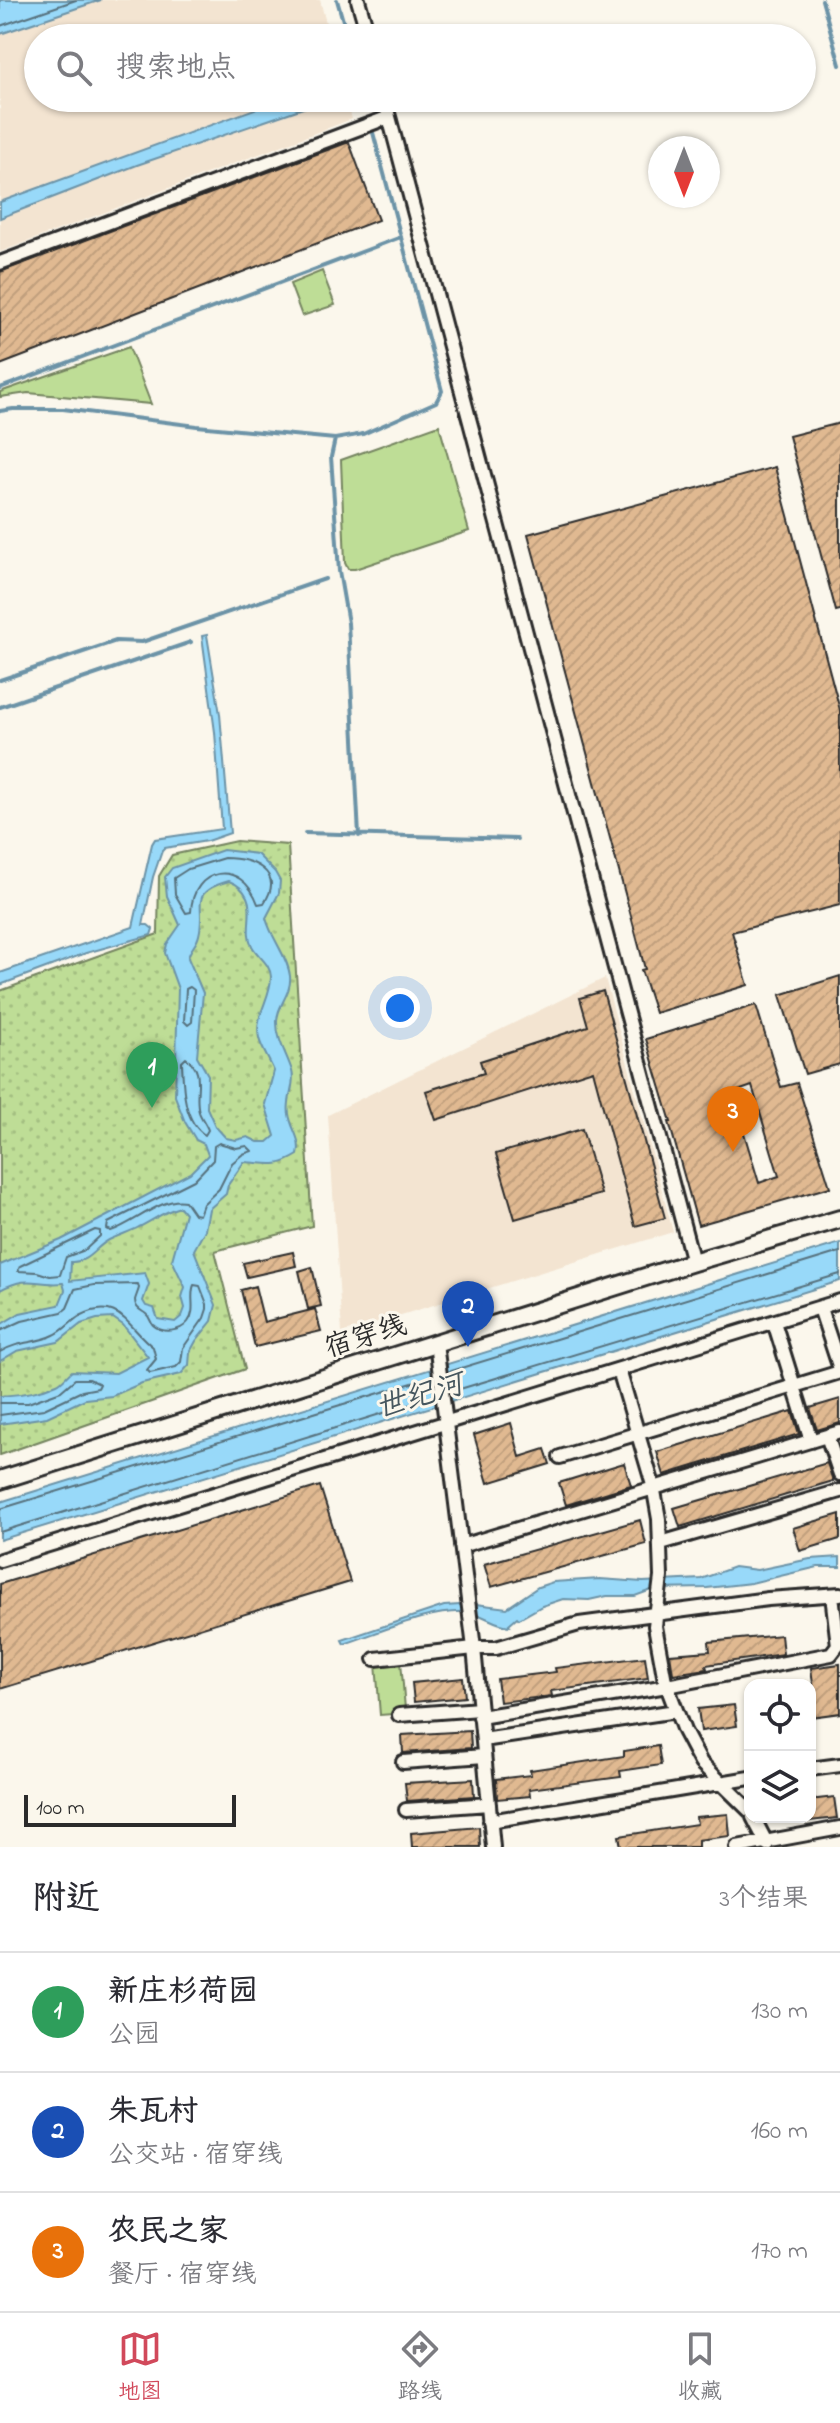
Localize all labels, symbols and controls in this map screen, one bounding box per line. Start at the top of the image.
search box [24,24,816,112]
icon: search [52,46,96,90]
text: 搜索地点 [116,47,236,91]
north arrow [648,136,720,208]
your location [380,988,420,1028]
pin: 1 [126,1042,178,1108]
pin: 3 [707,1086,759,1152]
pin: 2 [442,1281,494,1347]
street label: 宿穿线 [320,1306,412,1370]
water label: 世纪河 [371,1362,474,1432]
map controls [744,1679,816,1823]
button: locate [744,1679,816,1751]
button: layers [744,1751,816,1823]
scale bar [24,1791,236,1827]
text: 100 m [36,1793,85,1825]
text: 附近 [32,1875,100,1925]
text: 3个结果 [719,1881,808,1919]
text: 新庄杉荷园 [108,1971,258,2015]
text: 1 [54,1993,62,2031]
text: 130 m [751,1993,808,2031]
text: 公园 [108,2017,160,2055]
text: 朱瓦村 [108,2091,198,2135]
text: 2 [52,2113,64,2151]
text: 160 m [750,2113,808,2151]
text: 公交站 · 宿穿线 [108,2137,283,2175]
text: 农民之家 [108,2211,228,2255]
text: 3 [53,2233,63,2271]
text: 170 m [751,2233,808,2271]
text: 餐厅 · 宿穿线 [108,2257,257,2295]
tab: 地图 [118,2327,162,2409]
tab: 路线 [398,2327,442,2409]
tab: 收藏 [678,2327,722,2409]

